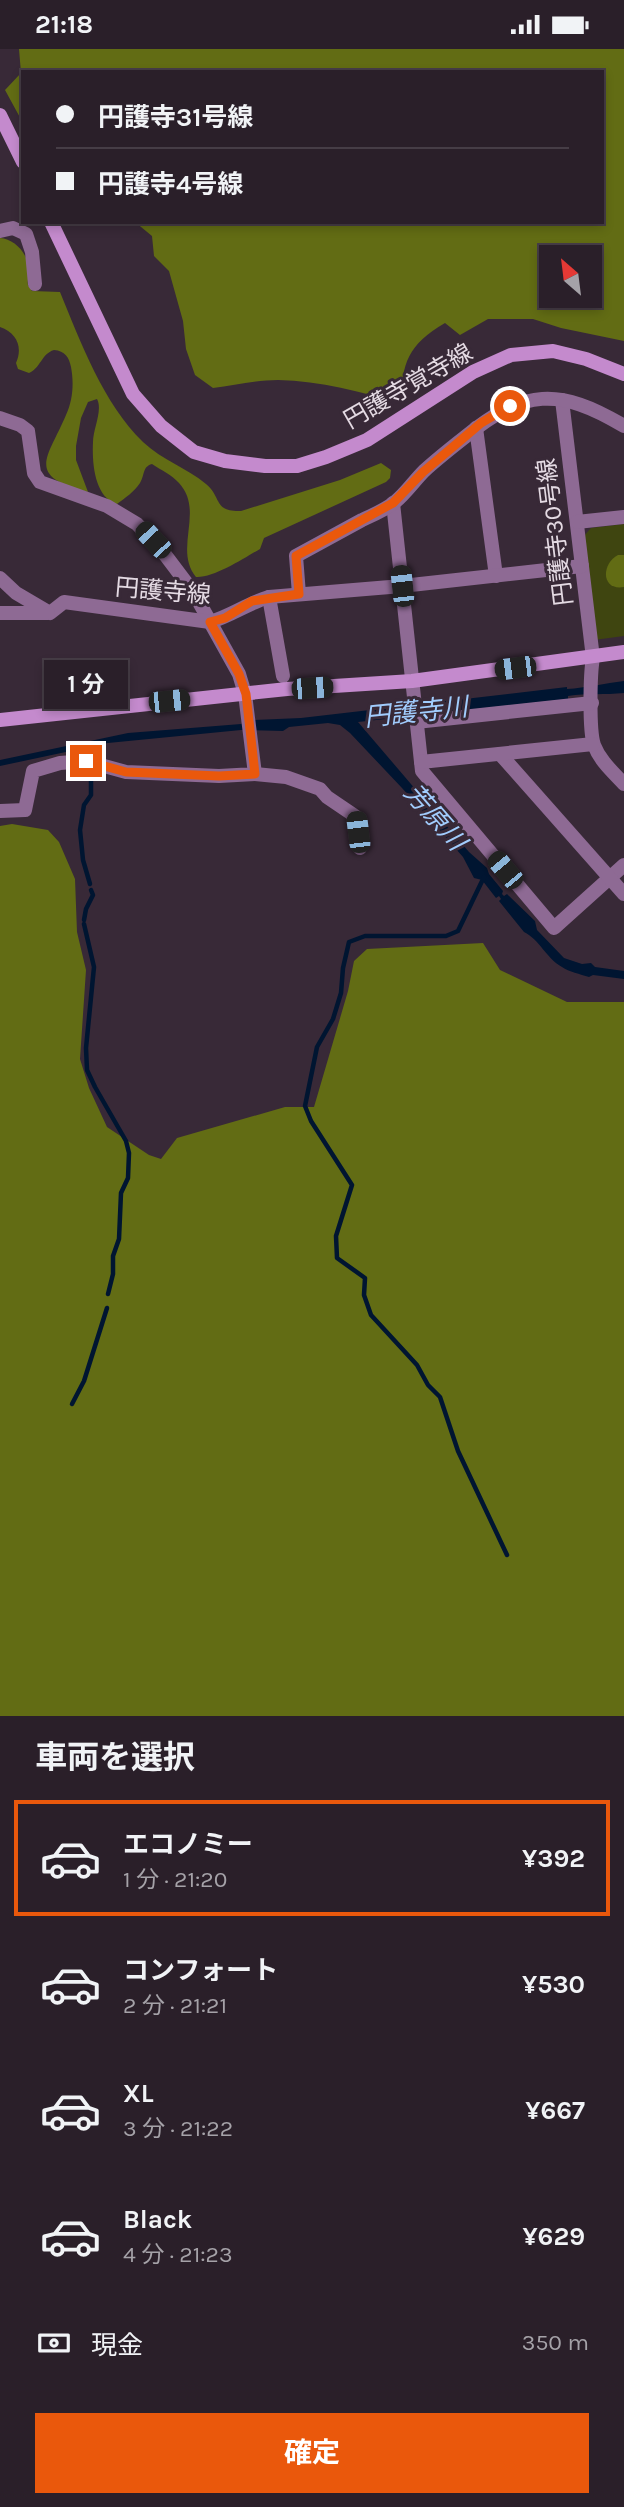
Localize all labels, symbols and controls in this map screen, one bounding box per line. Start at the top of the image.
text: 21:18 [35,9,93,40]
text: 円護寺31号線 [98,102,253,133]
text: 円護寺4号線 [98,169,243,200]
north arrow [539,245,602,308]
map controls [539,245,602,308]
street label: 円護寺覚寺線 [339,338,477,434]
route start [494,390,526,422]
street label: 円護寺30号線 [532,457,578,607]
car [131,517,176,563]
car [390,564,415,608]
street label: 円護寺線 [114,573,212,609]
car [493,655,538,681]
callout: 1 分 [44,659,128,709]
text: 1 分 [67,671,105,698]
car [291,676,334,700]
car [148,688,191,714]
water label: 円護寺川 [363,691,472,733]
route end [70,745,102,777]
water label: 芳原川 [398,777,474,859]
car [346,810,371,854]
car [484,847,527,893]
text: 車両を選択 [35,1739,195,1776]
icon: car [39,1827,102,1890]
text: エコノミー [123,1829,253,1860]
text: ¥392 [522,1843,585,1874]
text: 1 分 · 21:20 [123,1866,227,1893]
icon: car [39,1953,102,2016]
text: コンフォート [123,1955,278,1986]
text: ¥530 [522,1969,585,2000]
text: 2 分 · 21:21 [123,1992,227,2019]
text: XL [123,2078,154,2109]
icon: car [39,2079,102,2142]
text: ¥667 [525,2095,585,2126]
text: 3 分 · 21:22 [123,2115,233,2142]
text: Black [123,2204,192,2235]
icon: car [39,2205,102,2268]
text: ¥629 [522,2221,585,2252]
text: 4 分 · 21:23 [123,2241,232,2268]
icon: cash [35,2324,73,2362]
text: 350 m [522,2329,589,2356]
text: 現金 [91,2330,143,2361]
button: 確定 [35,2413,589,2493]

